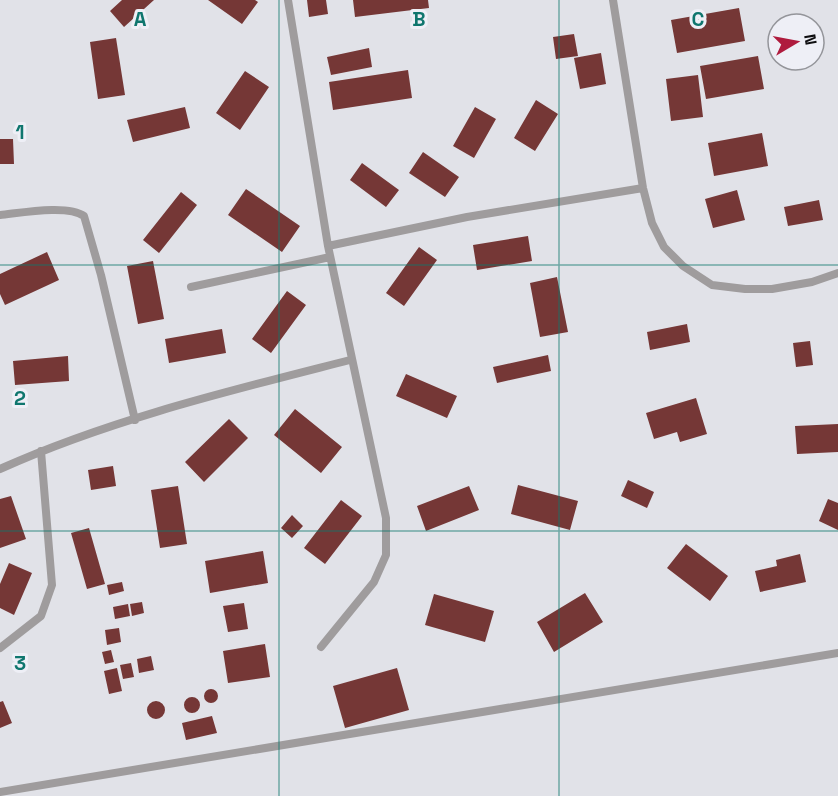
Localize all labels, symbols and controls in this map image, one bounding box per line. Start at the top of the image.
text: A [134,6,147,32]
text: B [412,6,426,32]
text: C [692,6,705,32]
north arrow [766,12,826,72]
text: N [799,32,822,47]
text: 1 [15,119,25,145]
text: 2 [14,385,26,411]
text: 3 [14,650,26,676]

